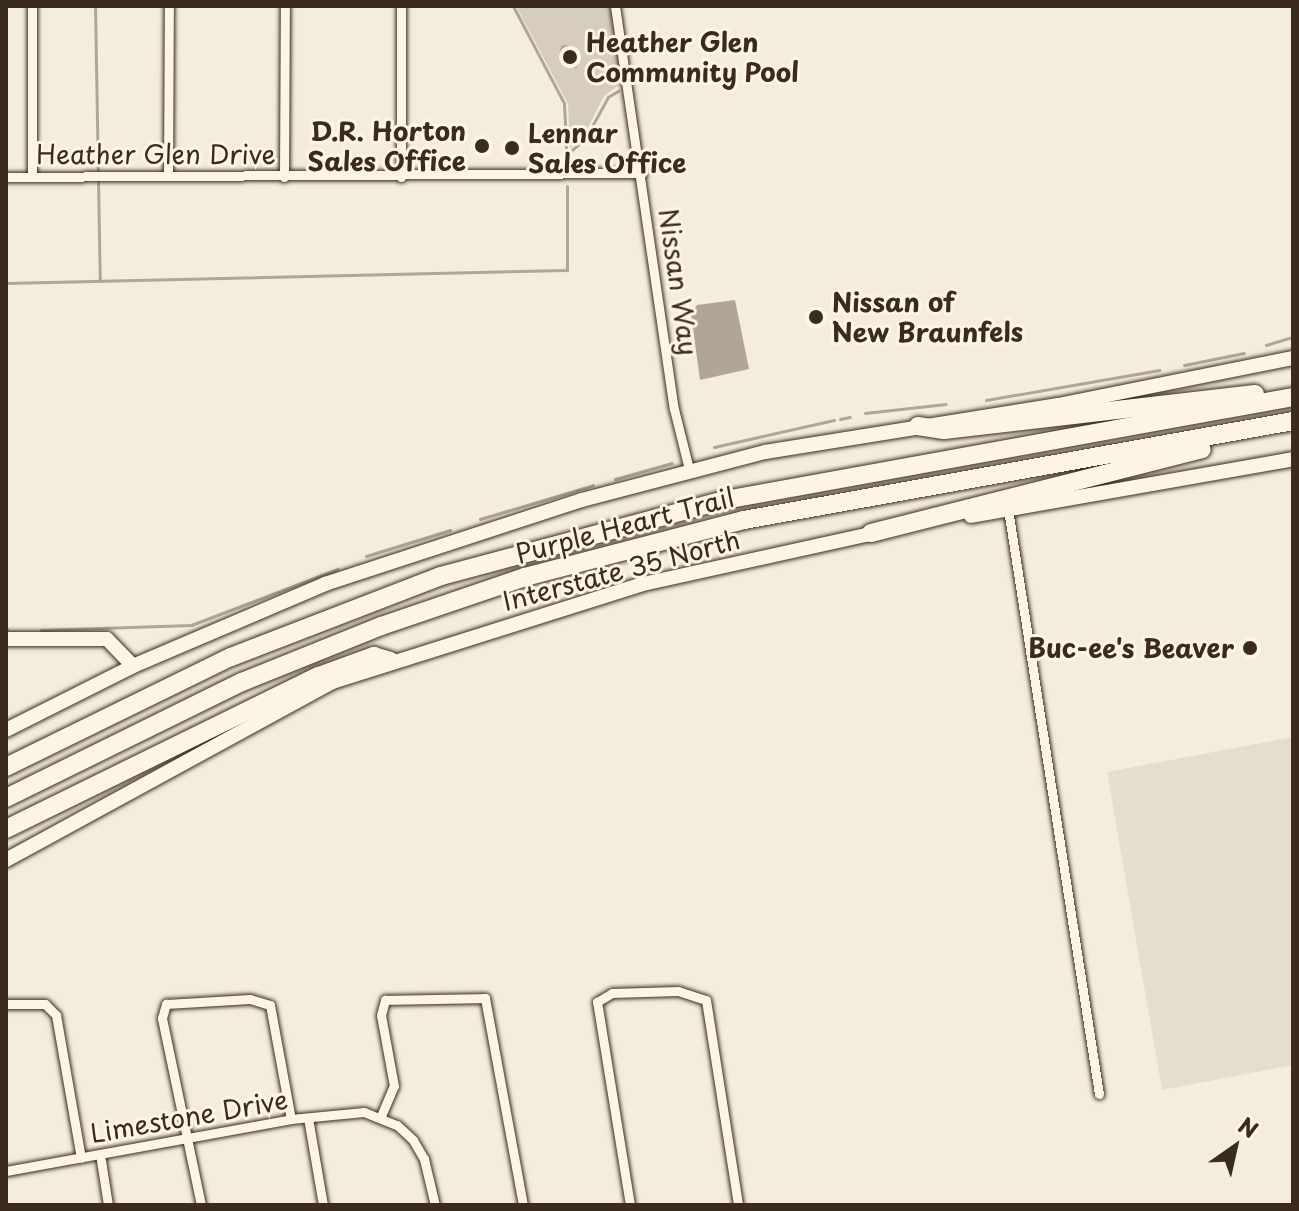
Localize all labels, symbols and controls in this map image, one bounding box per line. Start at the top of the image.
place label: Heather Glen Community Pool [586,26,800,88]
marker: Heather Glen Community Pool [561,48,579,66]
place label: D.R. Horton Sales Office [306,115,466,176]
place label: Lennar Sales Office [528,117,688,178]
marker: D.R. Horton Sales Office [473,137,491,155]
street label: Heather Glen Drive [35,138,277,170]
marker: Lennar Sales Office [503,139,521,157]
street label: Nissan Way [653,207,705,357]
place label: Nissan of New Braunfels [832,286,1023,348]
marker: Nissan of New Braunfels [807,308,825,326]
street label: Purple Heart Trail [511,480,739,570]
street label: Interstate 35 North [498,523,744,617]
place label: Buc-ee's Beaver [1028,632,1234,664]
marker: Buc-ee's Beaver [1241,639,1259,657]
street label: Limestone Drive [88,1083,290,1149]
north arrow [1195,1107,1275,1187]
text: N [1232,1108,1265,1145]

